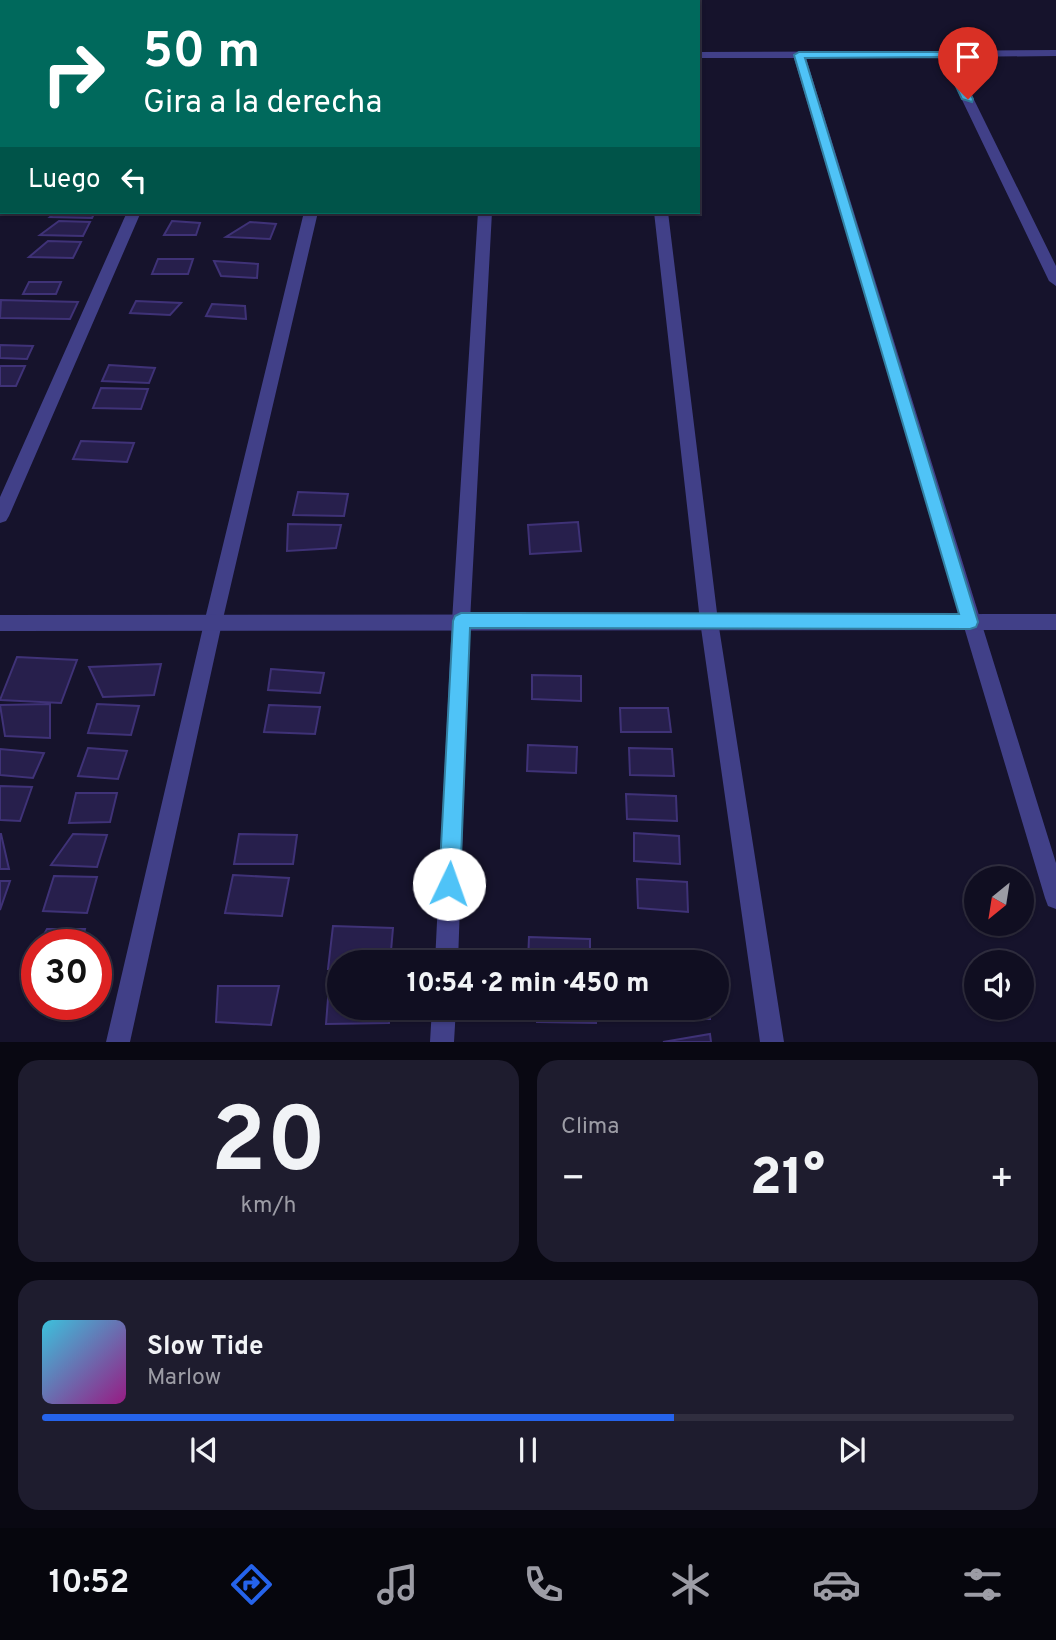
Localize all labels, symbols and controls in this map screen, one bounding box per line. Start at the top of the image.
text: 50 m [143,23,260,85]
pin [938,27,998,99]
icon: right [28,28,119,119]
icon: arrive [949,38,987,76]
text: Gira a la derecha [143,84,382,124]
icon: left [115,161,153,199]
text: Luego [28,164,101,197]
position arrow [412,847,486,921]
north arrow [964,866,1034,936]
map controls [964,866,1034,1020]
speed limit sign: 30 [21,929,112,1020]
button: sound [964,950,1034,1020]
text: 10:54 · 2 min · 450 m [407,968,649,1001]
text: 20 [211,1089,326,1204]
text: Clima [561,1113,619,1142]
text: 21° [750,1147,825,1213]
text: − [561,1156,586,1205]
text: + [989,1156,1014,1205]
text: km/h [241,1192,296,1221]
text: Slow Tide [147,1331,264,1364]
text: Marlow [147,1364,221,1393]
icon: previous [185,1431,223,1469]
icon: pause [509,1431,547,1469]
icon: next [833,1431,871,1469]
icon: directions [227,1560,276,1609]
icon: music [373,1560,422,1609]
icon: phone [519,1560,568,1609]
icon: climate [666,1560,715,1609]
icon: car [812,1560,861,1609]
icon: filters [958,1560,1007,1609]
text: 10:52 [49,1564,129,1604]

